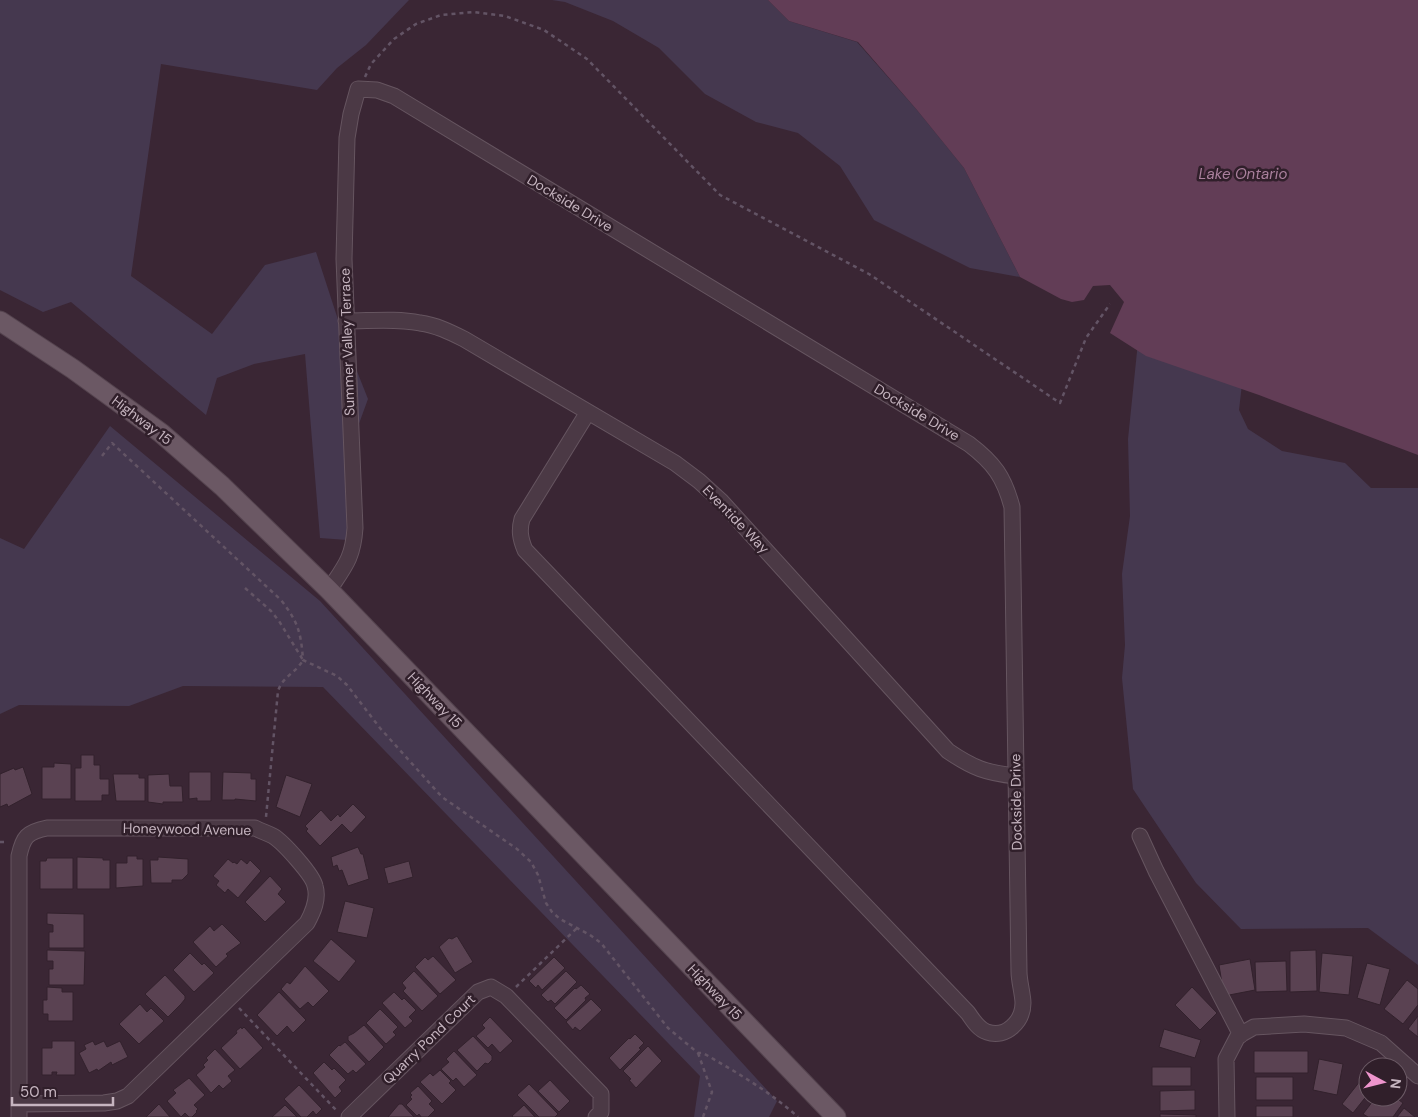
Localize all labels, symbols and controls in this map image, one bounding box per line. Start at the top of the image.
water label: Lake Ontario [1199,164,1287,184]
street label: Dockside Drive [524,170,616,236]
street label: Summer Valley Terrace [335,268,359,416]
street label: Dockside Drive [871,379,963,445]
street label: Highway 15 [108,391,176,449]
street label: Eventide Way [699,481,773,557]
street label: Highway 15 [404,668,466,732]
street label: Dockside Drive [1006,754,1026,850]
street label: Honeywood Avenue [123,819,251,839]
street label: Highway 15 [684,960,746,1024]
street label: Quarry Pond Court [379,990,479,1088]
north arrow [1358,1057,1408,1107]
scale bar [12,1074,114,1106]
text: N [1386,1077,1405,1090]
text: 50 m [20,1082,57,1102]

